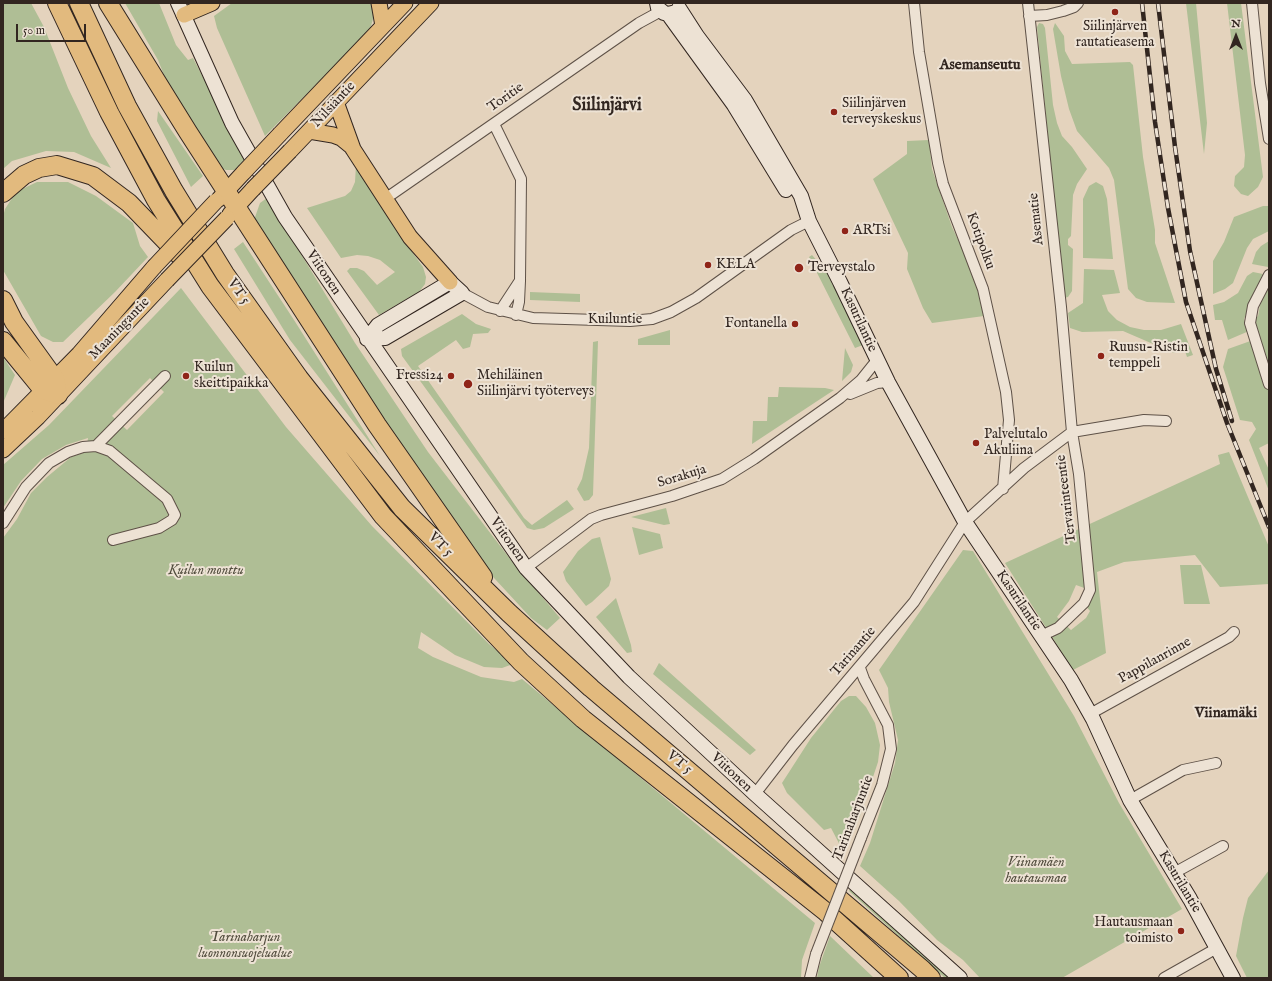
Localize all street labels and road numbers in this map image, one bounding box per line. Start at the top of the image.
street label: Nilsiäntie [309,79,359,131]
street label: Toritie [485,80,527,116]
street label: Asematie [1026,192,1048,246]
street label: Kotipolku [962,210,998,272]
street label: Viitonen [302,247,344,299]
street label: VT 5 [223,276,253,308]
street label: Kasurilantie [836,285,880,355]
street label: Maaningantie [86,294,154,364]
street label: Kuiluntie [588,312,642,328]
street label: Tervarinteentie [1053,454,1081,544]
street label: Sorakuja [656,462,708,492]
street label: Viitonen [486,515,528,565]
street label: VT 5 [424,529,456,561]
street label: Kasurilantie [992,568,1044,634]
street label: Tarinantie [828,624,880,680]
street label: Pappilanrinne [1116,634,1194,688]
street label: VT 5 [663,748,695,778]
street label: Viitonen [707,750,755,796]
street label: Tarinaharjuntie [830,773,878,863]
street label: Kasurilantie [1154,848,1204,916]

